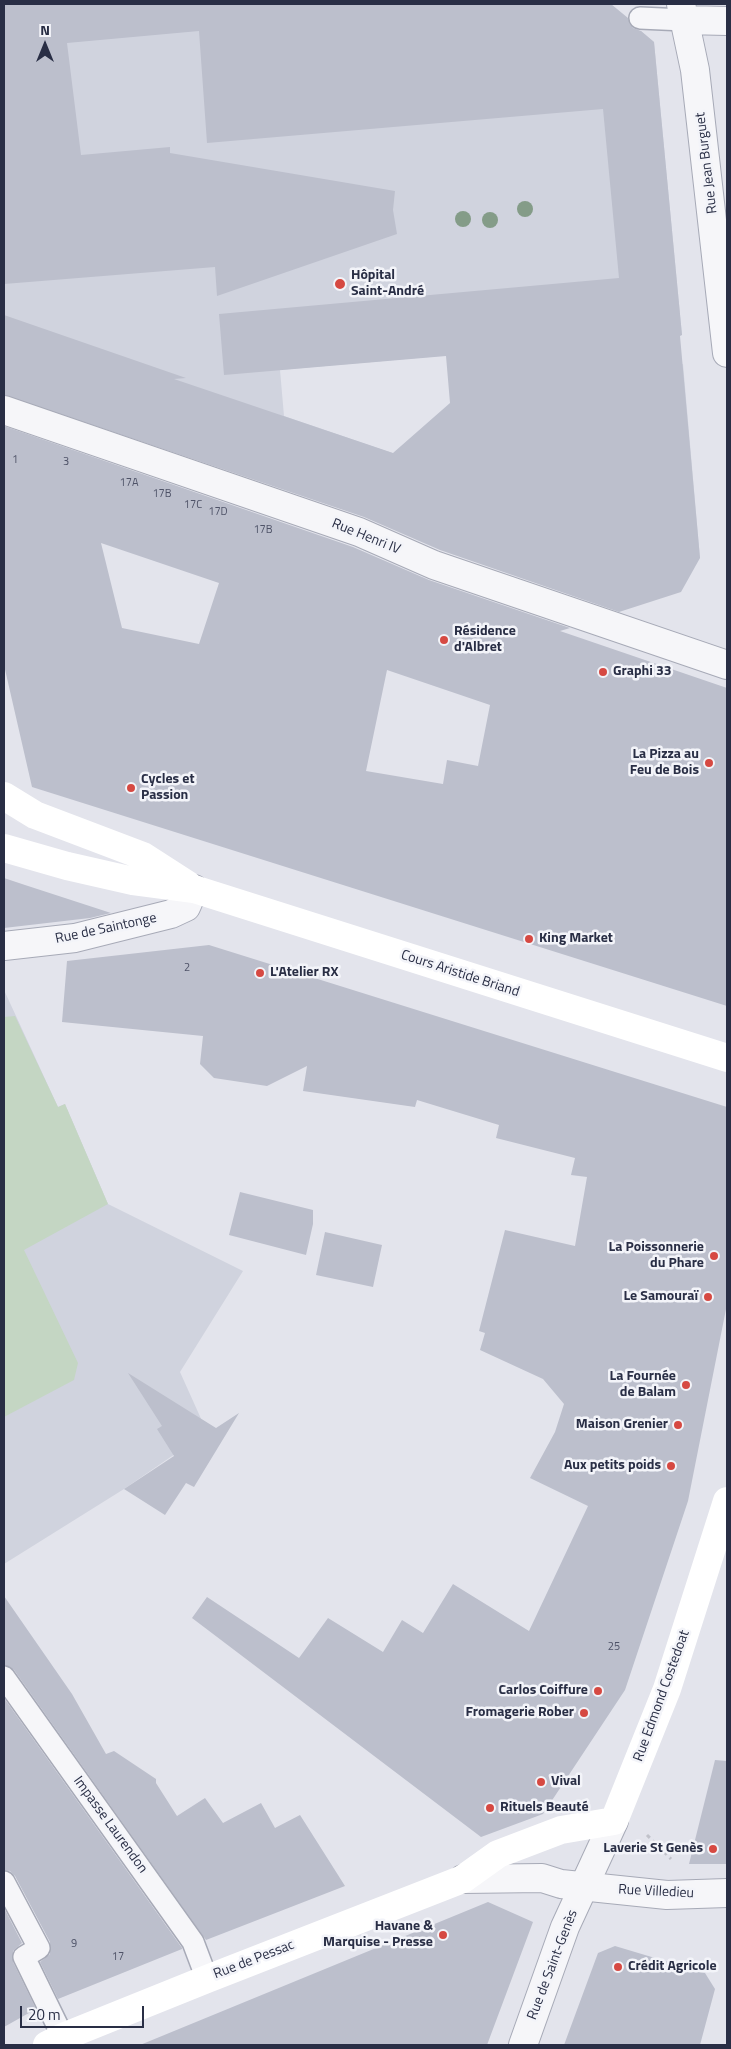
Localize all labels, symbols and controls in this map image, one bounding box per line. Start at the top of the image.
text: N [40,19,50,40]
north arrow [20,20,70,70]
street label: Rue Jean Burguet [692,111,722,215]
place label: Hôpital Saint-André [351,268,424,300]
marker: Hôpital Saint-André [333,277,347,291]
house number: 1 [12,453,18,467]
house number: 3 [63,455,69,469]
house number: 17A [120,476,138,490]
house number: 17B [152,487,172,501]
house number: 17C [184,498,202,512]
house number: 17D [208,505,228,519]
street label: Rue Henri IV [329,516,403,558]
house number: 17B [253,523,273,537]
place label: Résidence d'Albret [454,624,516,656]
marker: Résidence d'Albret [438,634,450,646]
place label: Graphi 33 [613,664,672,680]
marker: Graphi 33 [597,666,609,678]
place label: La Pizza au Feu de Bois [630,747,699,780]
marker: La Pizza au Feu de Bois [703,757,715,769]
place label: Cycles et Passion [141,772,195,804]
marker: Cycles et Passion [125,782,137,794]
street label: Rue de Saintonge [54,910,158,948]
place label: King Market [539,931,613,947]
marker: King Market [523,933,535,945]
street label: Cours Aristide Briand [399,947,521,1001]
house number: 2 [184,961,190,975]
place label: L'Atelier RX [270,965,338,981]
marker: L'Atelier RX [254,967,266,979]
place label: La Poissonnerie du Phare [609,1240,704,1272]
marker: La Poissonnerie du Phare [708,1250,720,1262]
place label: Le Samouraï [623,1289,698,1305]
marker: Le Samouraï [702,1291,714,1303]
place label: La Fournée de Balam [610,1369,676,1401]
marker: La Fournée de Balam [680,1379,692,1391]
place label: Maison Grenier [576,1417,668,1433]
marker: Maison Grenier [672,1419,684,1431]
place label: Aux petits poids [564,1458,661,1474]
marker: Aux petits poids [665,1460,677,1472]
street label: Rue Edmond Costedoat [630,1628,694,1764]
house number: 25 [608,1640,620,1654]
place label: Carlos Coiffure [498,1683,588,1699]
marker: Carlos Coiffure [592,1685,604,1697]
place label: Fromagerie Rober [466,1705,574,1721]
marker: Fromagerie Rober [578,1707,590,1719]
street label: Impasse Laurendon [69,1773,151,1877]
place label: Vival [551,1774,581,1790]
marker: Vival [535,1776,547,1788]
place label: Rituels Beauté [500,1800,589,1816]
marker: Rituels Beauté [484,1802,496,1814]
place label: Laverie St Genès [603,1841,703,1857]
marker: Laverie St Genès [707,1843,719,1855]
street label: Rue Villedieu [618,1882,694,1902]
street label: Rue de Saint-Genès [524,1908,582,2022]
place label: Havane & Marquise - Presse [323,1919,433,1951]
marker: Havane & Marquise - Presse [437,1929,449,1941]
house number: 9 [71,1937,77,1951]
street label: Rue de Pessac [211,1937,297,1983]
house number: 17 [112,1950,124,1964]
place label: Crédit Agricole [628,1959,717,1975]
marker: Crédit Agricole [612,1961,624,1973]
scale bar [22,1996,146,2028]
text: 20 m [28,2003,61,2026]

